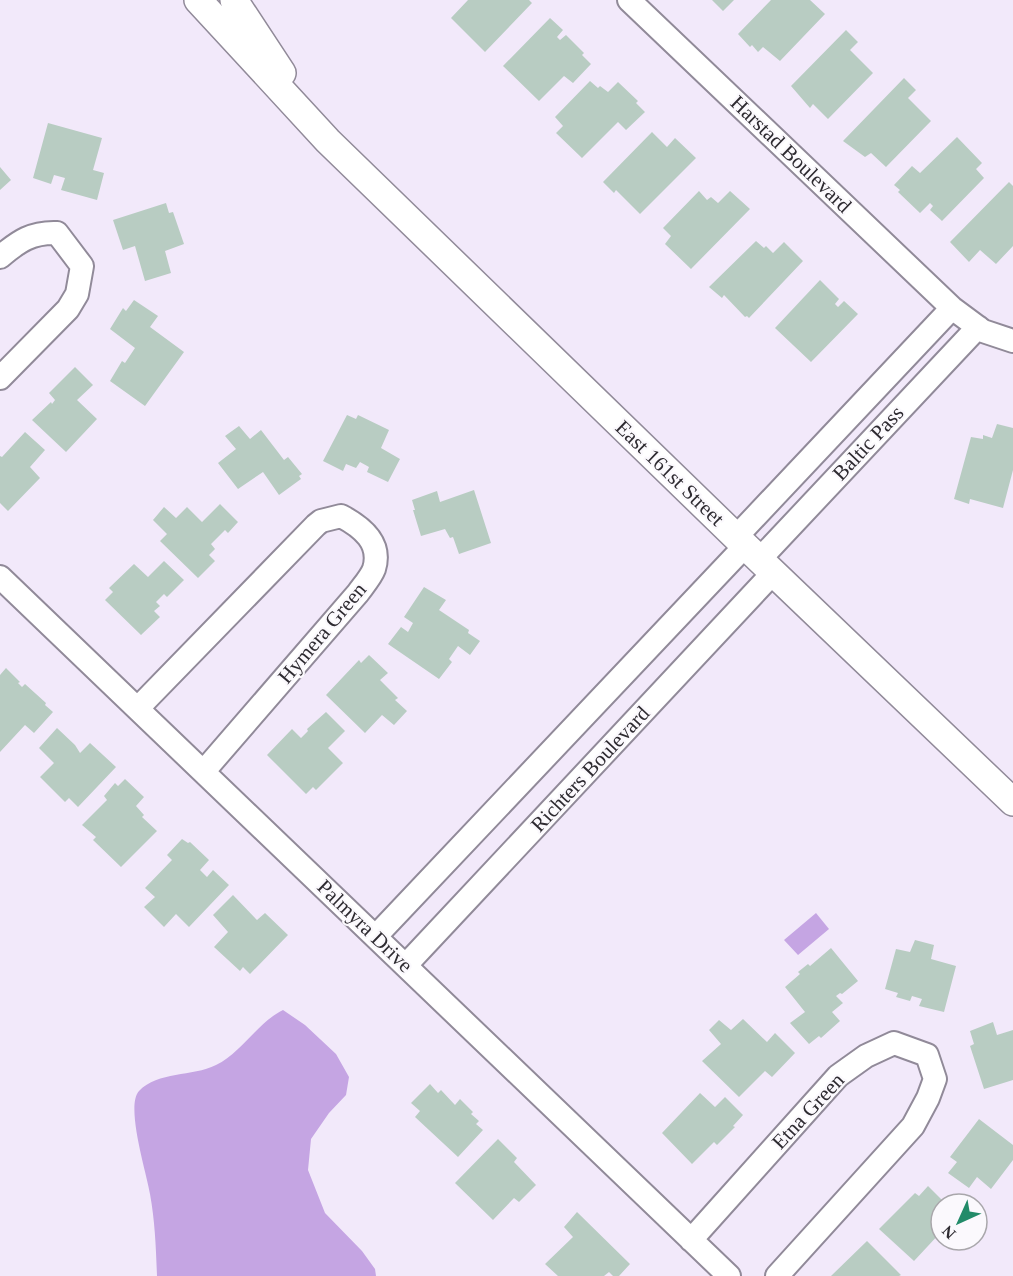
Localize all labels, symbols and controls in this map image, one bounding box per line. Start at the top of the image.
street label: Harstad Boulevard [726,90,857,218]
street label: Baltic Pass [828,401,908,485]
street label: East 161st Street [611,415,729,531]
street label: Hymera Green [273,577,371,688]
street label: Richters Boulevard [526,701,655,837]
street label: Palmyra Drive [312,875,418,977]
street label: Etna Green [767,1068,850,1154]
north arrow [929,1192,989,1252]
text: N [938,1222,959,1242]

